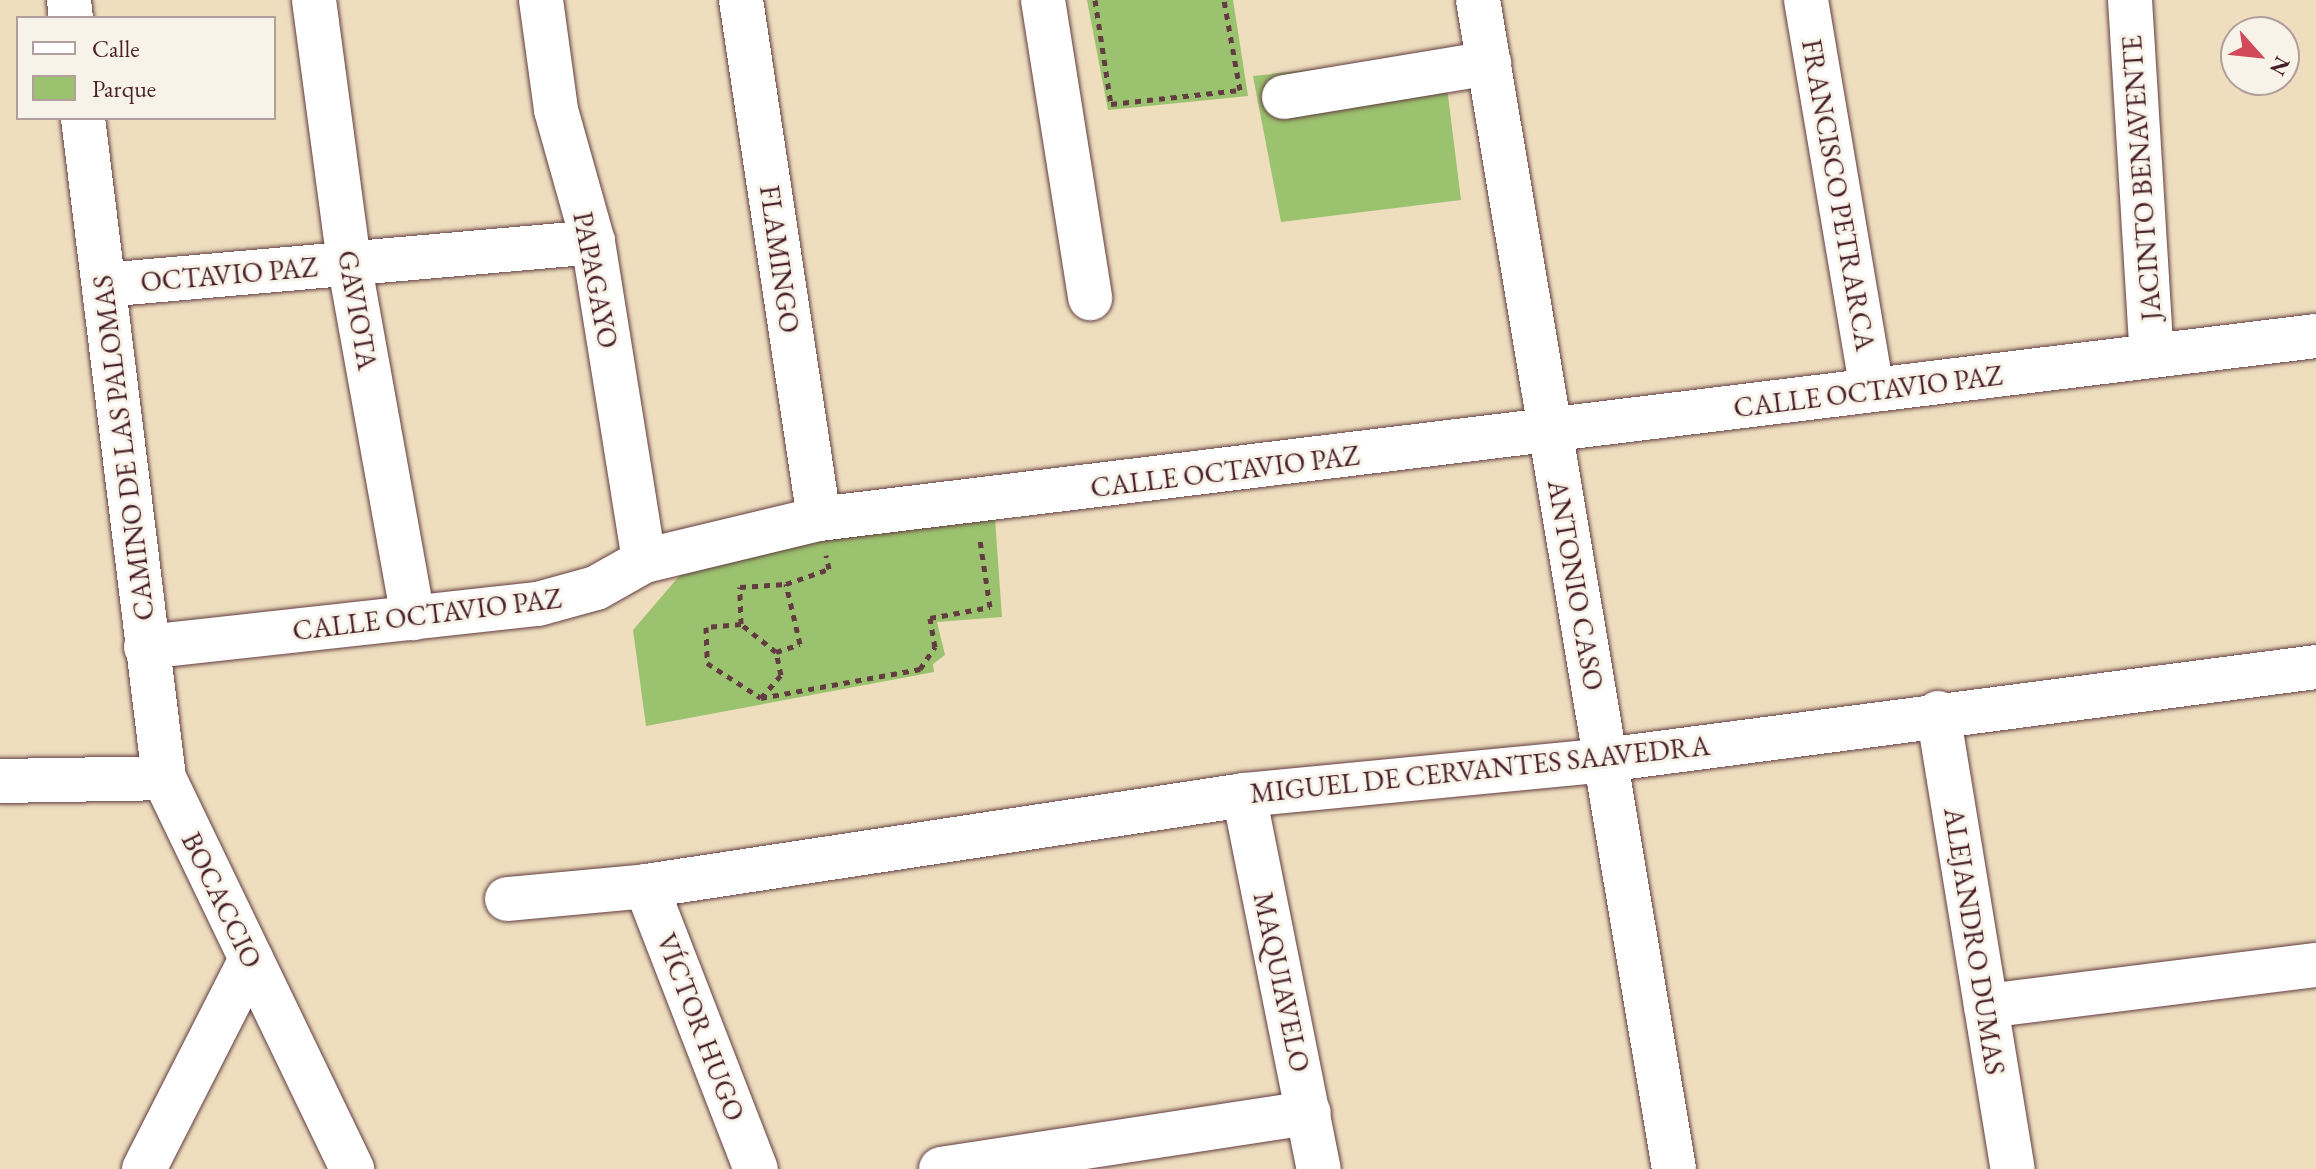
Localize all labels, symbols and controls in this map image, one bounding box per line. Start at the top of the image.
legend [16,16,276,120]
north arrow [2220,16,2300,96]
text: Calle [92,33,140,64]
street label: JACINTO BENAVENTE [2114,34,2168,322]
street label: FRANCISCO PETRARCA [1795,37,1883,353]
text: N [2263,52,2297,81]
text: Parque [92,73,156,104]
street label: FLAMINGO [753,183,807,335]
street label: PAPAGAYO [566,209,626,351]
street label: GAVIOTA [331,248,385,372]
street label: OCTAVIO PAZ [139,250,319,298]
street label: CAMINO DE LAS PALOMAS [85,273,161,623]
street label: CALLE OCTAVIO PAZ [1731,358,2005,424]
street label: CALLE OCTAVIO PAZ [1088,438,1362,504]
street label: ANTONIO CASO [1541,477,1611,693]
street label: CALLE OCTAVIO PAZ [290,581,564,647]
street label: MIGUEL DE CERVANTES SAAVEDRA [1248,728,1712,810]
street label: ALEJANDRO DUMAS [1937,805,2013,1077]
street label: BOCACCIO [175,827,269,973]
street label: MAQUIAVELO [1247,889,1317,1075]
street label: VÍCTOR HUGO [650,928,752,1126]

